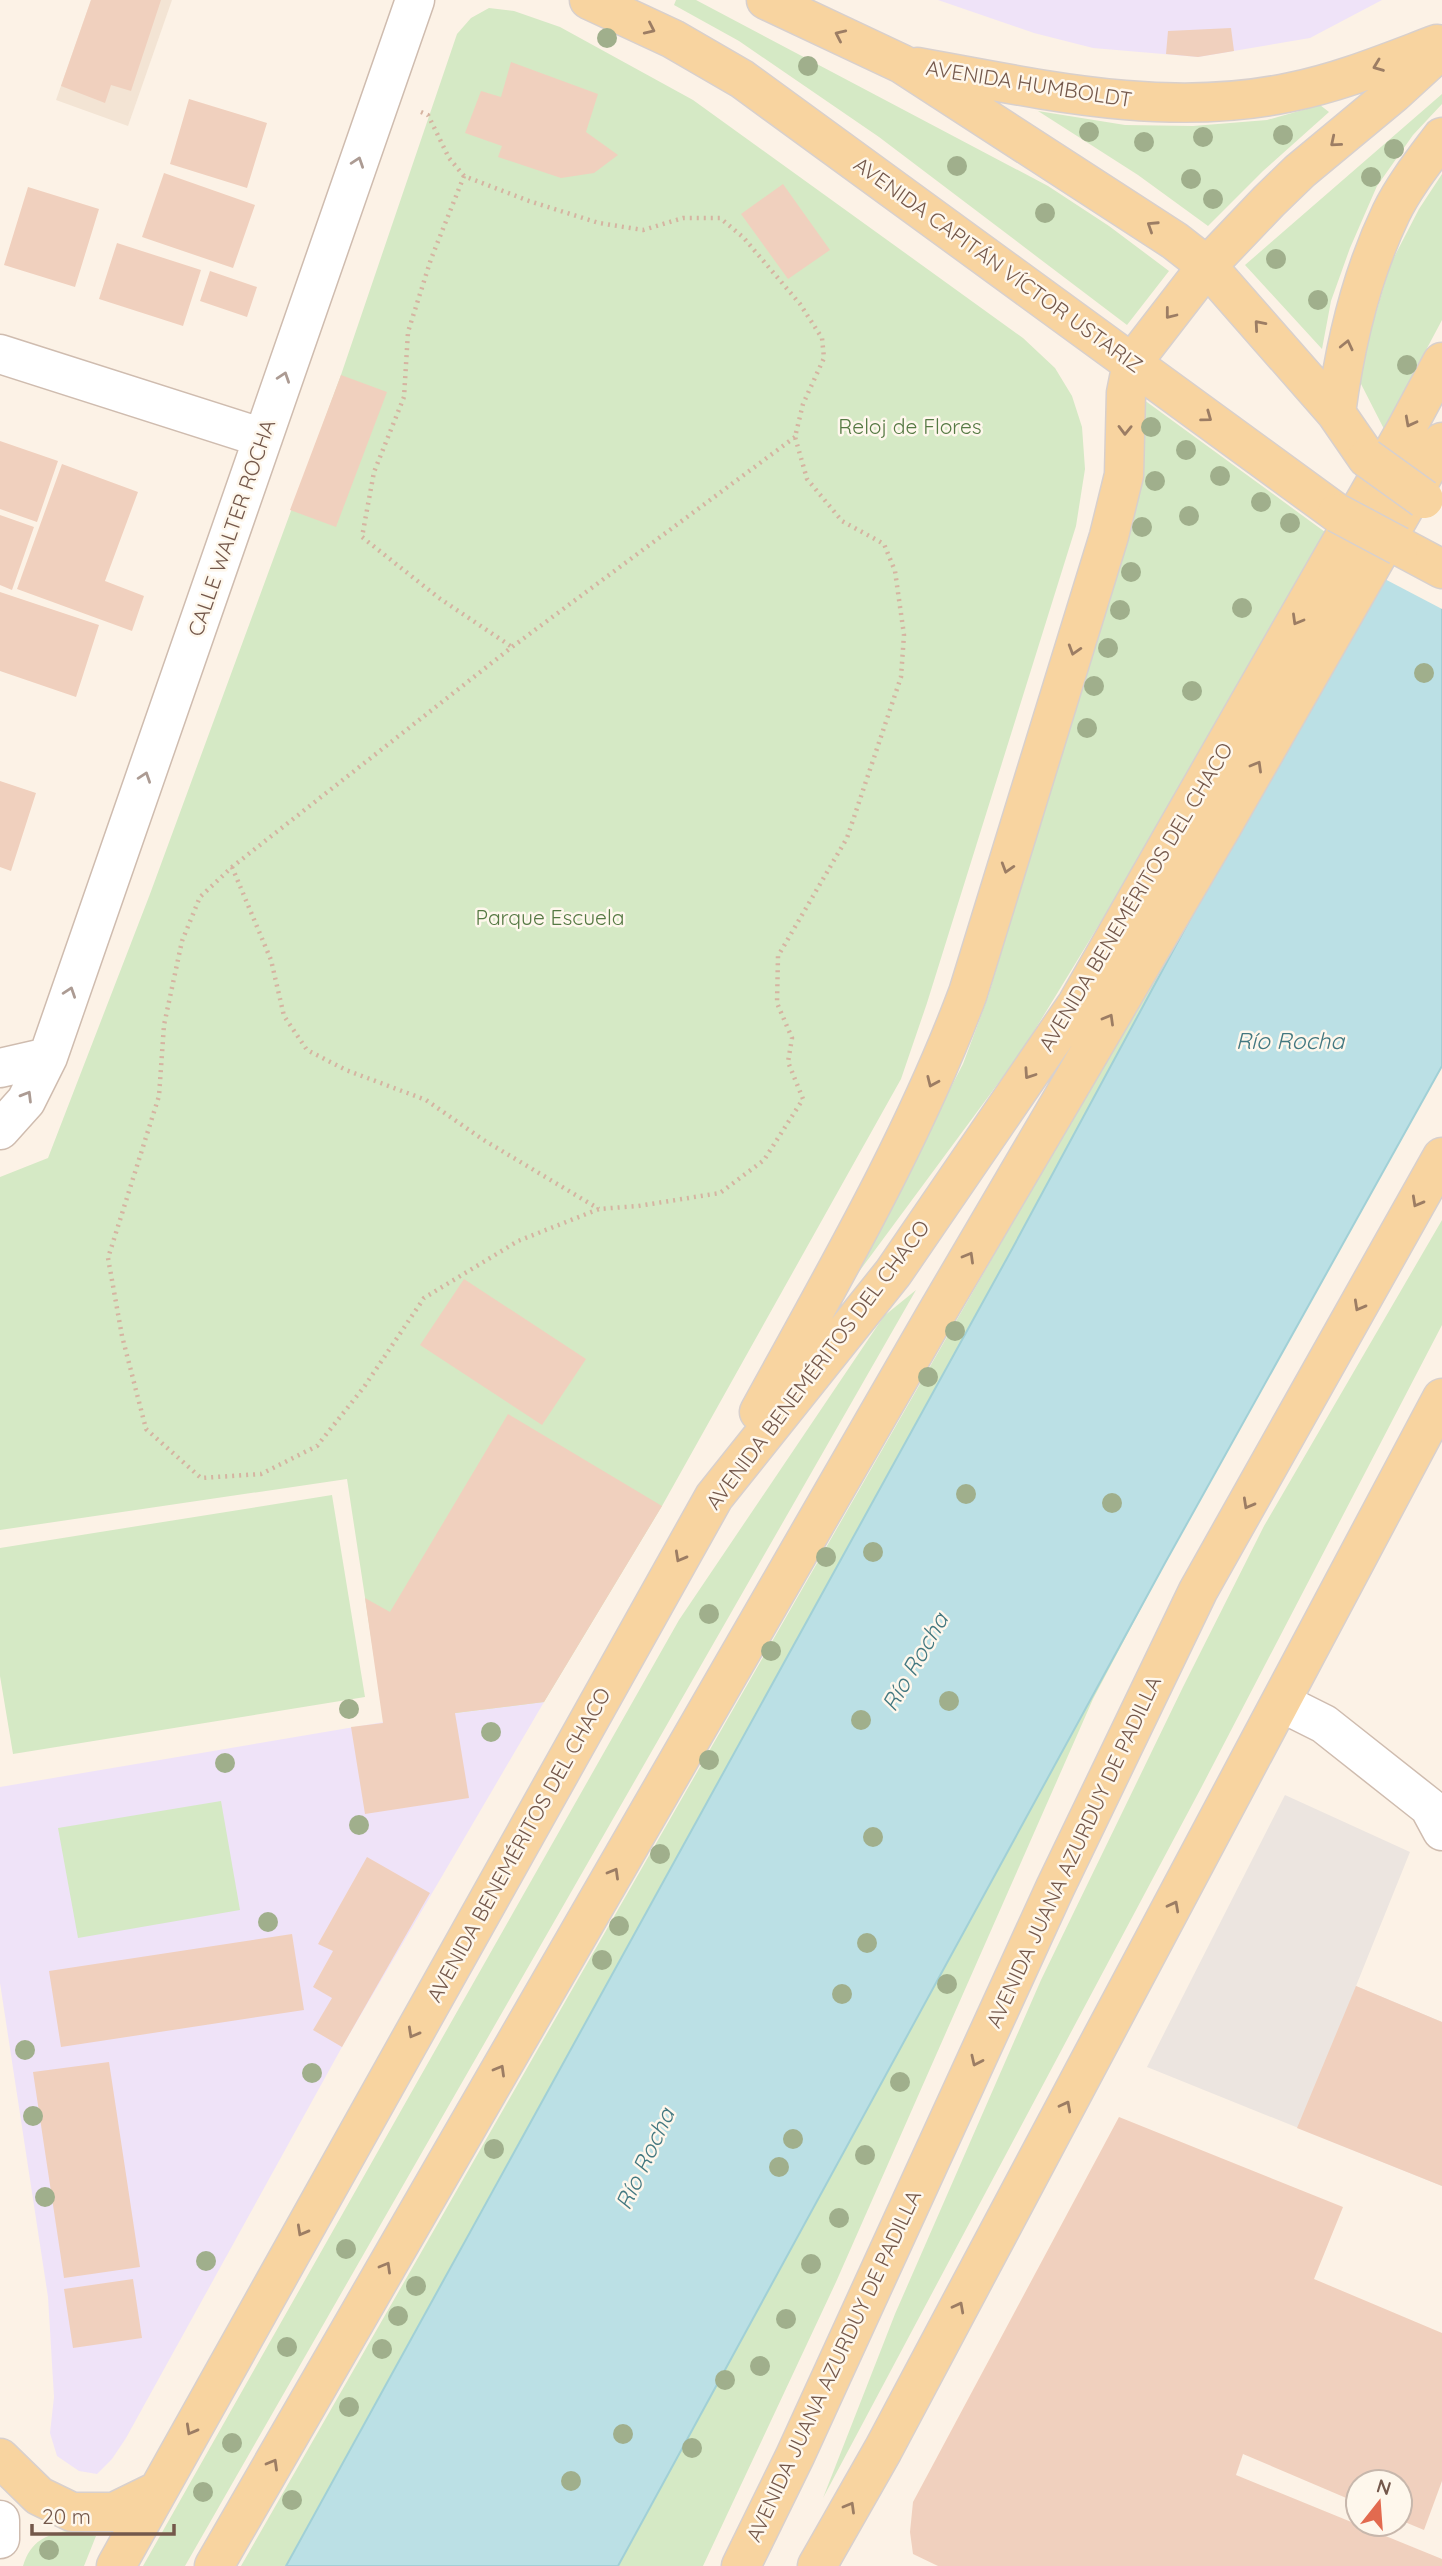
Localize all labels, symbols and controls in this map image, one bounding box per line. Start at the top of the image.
one-way arrow [643,21,656,35]
one-way arrow [835,29,847,43]
street label: AVENIDA HUMBOLDT [924,54,1134,112]
one-way arrow [1373,58,1385,72]
one-way arrow [1330,134,1343,146]
street label: AVENIDA CAPITÁN VÍCTOR USTARIZ [849,151,1148,378]
one-way arrow [350,157,364,169]
one-way arrow [1147,221,1160,234]
one-way arrow [1165,307,1178,319]
one-way arrow [1255,320,1267,333]
one-way arrow [1339,339,1353,351]
one-way arrow [276,372,290,384]
one-way arrow [1199,409,1212,422]
park label: Reloj de Flores [838,413,982,439]
one-way arrow [1405,415,1418,428]
street label: CALLE WALTER ROCHA [182,416,280,639]
one-way arrow [1118,425,1133,436]
one-way arrow [1292,613,1305,625]
one-way arrow [1067,644,1082,656]
street label: AVENIDA BENEMÉRITOS DEL CHACO [1032,737,1238,1056]
one-way arrow [1249,761,1262,773]
one-way arrow [137,772,151,784]
one-way arrow [1000,862,1015,874]
park label: Parque Escuela [475,904,625,930]
one-way arrow [62,987,76,999]
one-way arrow [1101,1013,1114,1026]
water label: Río Rocha [1236,1026,1345,1055]
one-way arrow [1025,1066,1038,1079]
one-way arrow [926,1075,940,1088]
one-way arrow [19,1090,32,1103]
one-way arrow [1412,1194,1426,1207]
street label: AVENIDA BENEMÉRITOS DEL CHACO [700,1215,935,1514]
one-way arrow [961,1252,974,1265]
one-way arrow [1354,1299,1367,1311]
one-way arrow [1243,1496,1256,1509]
one-way arrow [675,1550,688,1562]
water label: Río Rocha [875,1607,955,1716]
street label: AVENIDA JUANA AZURDUY DE PADILLA [980,1672,1166,2032]
street label: AVENIDA BENEMÉRITOS DEL CHACO [421,1683,616,2006]
one-way arrow [605,1868,618,1881]
one-way arrow [1165,1900,1179,1913]
one-way arrow [408,2026,421,2038]
one-way arrow [970,2053,984,2066]
one-way arrow [492,2065,505,2078]
one-way arrow [1058,2101,1072,2113]
water label: Río Rocha [608,2102,681,2214]
street label: AVENIDA JUANA AZURDUY DE PADILLA [740,2186,926,2546]
one-way arrow [297,2224,310,2237]
one-way arrow [378,2262,391,2275]
one-way arrow [951,2302,965,2314]
one-way arrow [186,2423,199,2435]
one-way arrow [264,2459,277,2472]
north arrow [1344,2468,1414,2538]
text: N [1374,2473,1394,2500]
scale bar [32,2492,173,2536]
one-way arrow [842,2501,855,2514]
text: 20 m [42,2503,91,2529]

